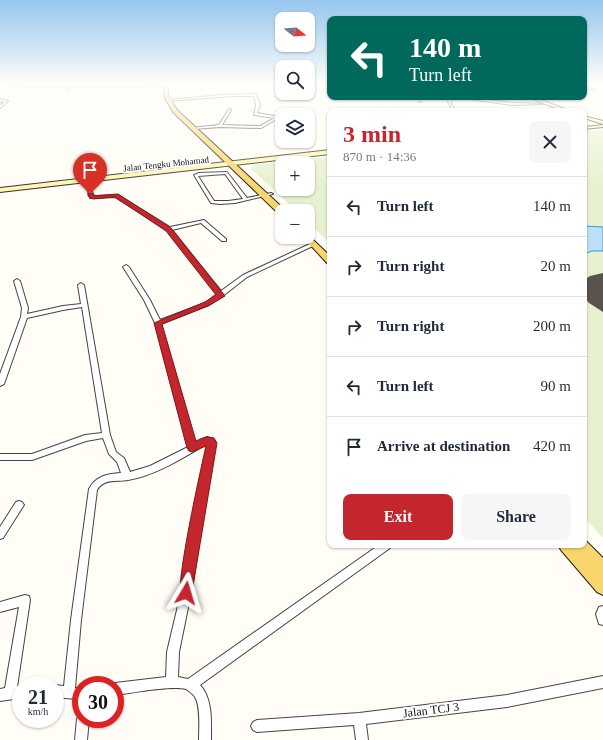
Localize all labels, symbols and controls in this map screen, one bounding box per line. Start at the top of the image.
north arrow [275,12,315,52]
map controls [275,12,315,244]
icon: left [343,32,395,84]
text: 140 m [409,32,481,63]
button: search [275,60,315,100]
text: Turn left [409,65,472,85]
button: layers [275,108,315,148]
text: 3 min [343,121,401,147]
button: close [529,121,571,163]
text: 870 m · 14:36 [343,149,416,164]
pin [73,153,107,194]
street label: Jalan Tengku Mohamad [123,154,210,173]
button: + [275,156,315,196]
icon: arrive [79,159,101,181]
icon: left [343,196,365,218]
text: Turn left [377,198,434,214]
text: 140 m [533,198,571,214]
button: − [275,204,315,244]
icon: right [343,256,365,278]
text: Turn right [377,258,444,274]
text: 20 m [541,258,571,274]
icon: right [343,316,365,338]
text: Turn right [377,318,444,334]
text: 200 m [533,318,571,334]
icon: left [343,376,365,398]
text: Turn left [377,378,434,394]
text: 90 m [541,378,571,394]
icon: arrive [343,436,365,458]
text: Arrive at destination [377,438,510,454]
text: 420 m [533,438,571,454]
button: Exit [343,494,453,540]
button: Share [461,494,571,540]
position arrow [165,572,207,614]
speed limit sign: 30 [72,676,124,728]
text: 21 [28,686,48,708]
street label: Jalan TCJ 3 [402,700,460,720]
text: km/h [28,706,48,717]

